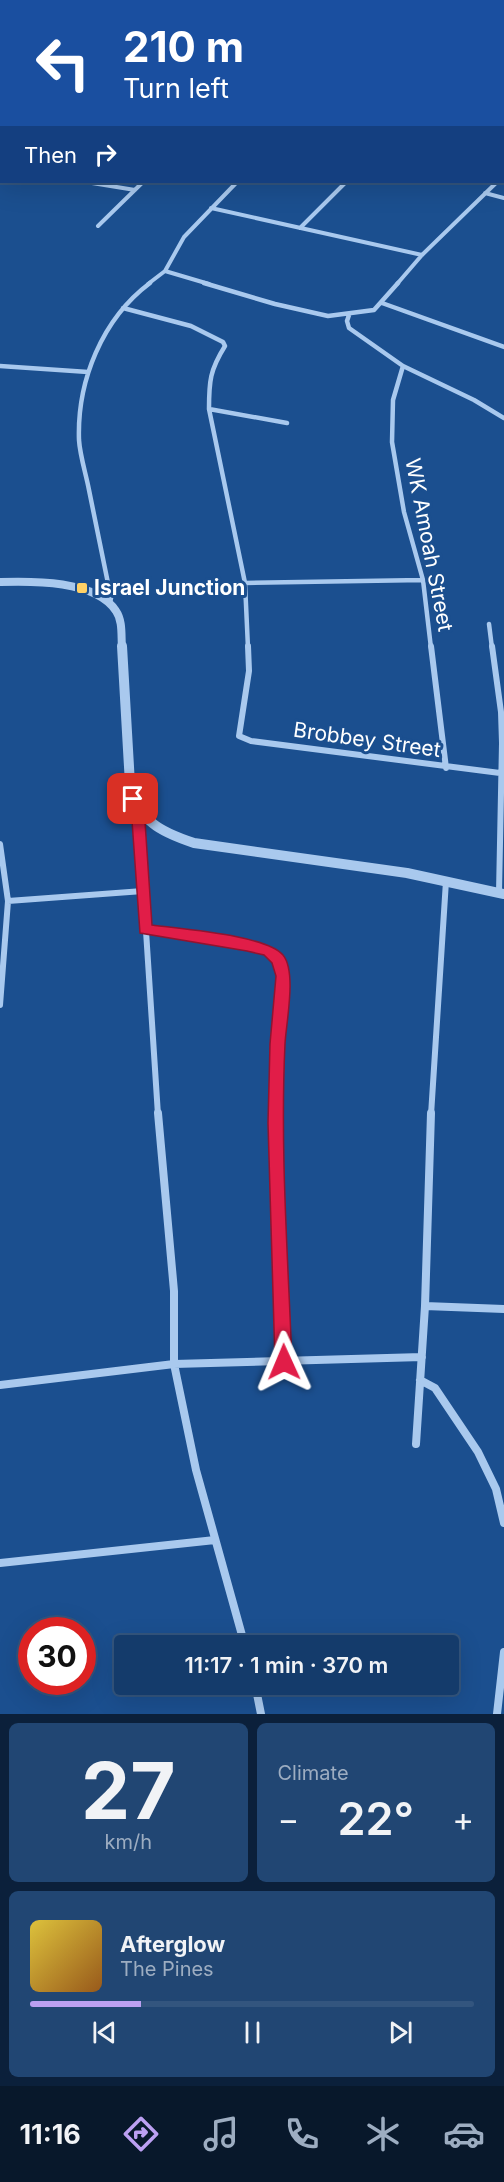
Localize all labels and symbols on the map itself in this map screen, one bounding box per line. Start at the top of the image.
street label: WK Amoah Street [400,456,459,634]
place label: Israel Junction [94,575,245,600]
marker: Israel Junction [75,581,89,595]
street label: Brobbey Street [292,717,442,762]
pin [107,773,158,824]
position arrow [252,1330,316,1394]
speed limit sign: 30 [18,1617,96,1695]

